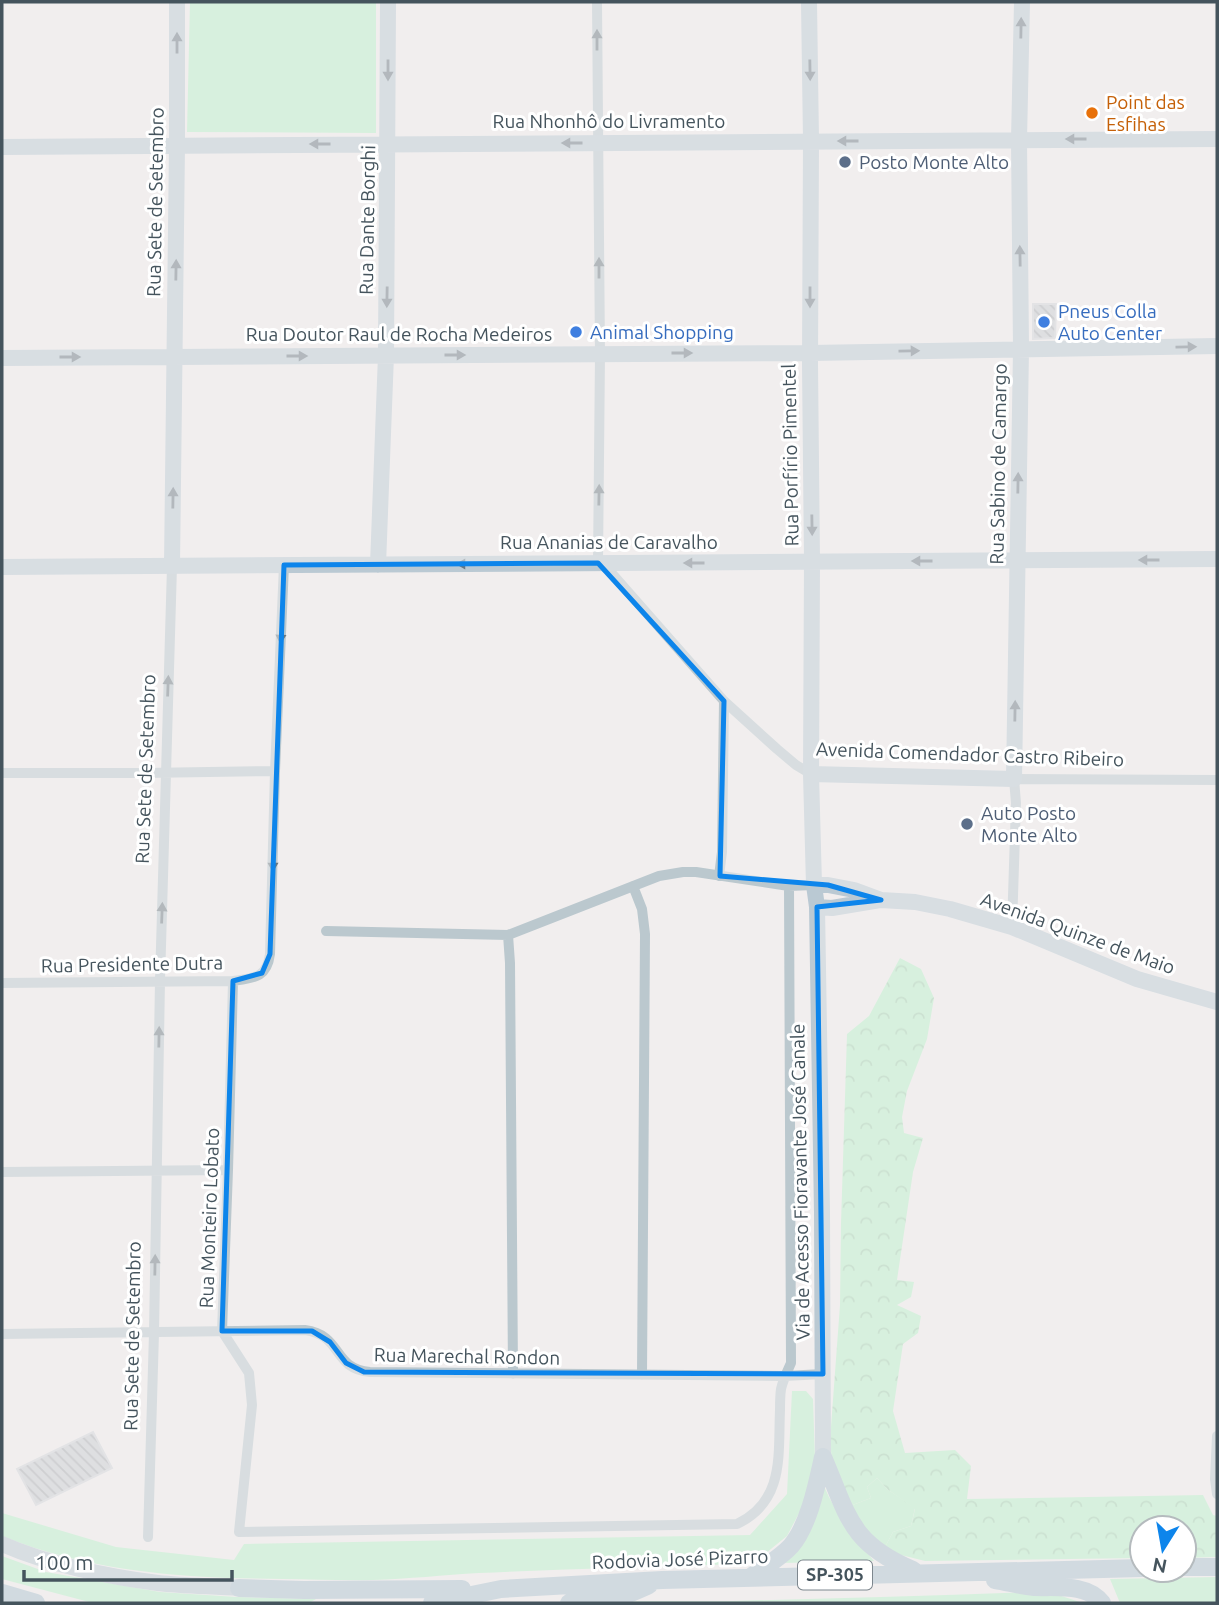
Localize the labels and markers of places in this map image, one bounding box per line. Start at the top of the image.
place label: Point das Esfihas [1106,91,1185,135]
marker: Point das Esfihas [1084,105,1100,121]
place label: Posto Monte Alto [859,151,1009,173]
marker: Posto Monte Alto [837,154,853,170]
place label: Pneus Colla Auto Center [1058,300,1162,344]
marker: Pneus Colla Auto Center [1036,314,1052,330]
place label: Animal Shopping [590,321,734,343]
marker: Animal Shopping [568,324,584,340]
place label: Auto Posto Monte Alto [981,802,1078,846]
marker: Auto Posto Monte Alto [959,816,975,832]

